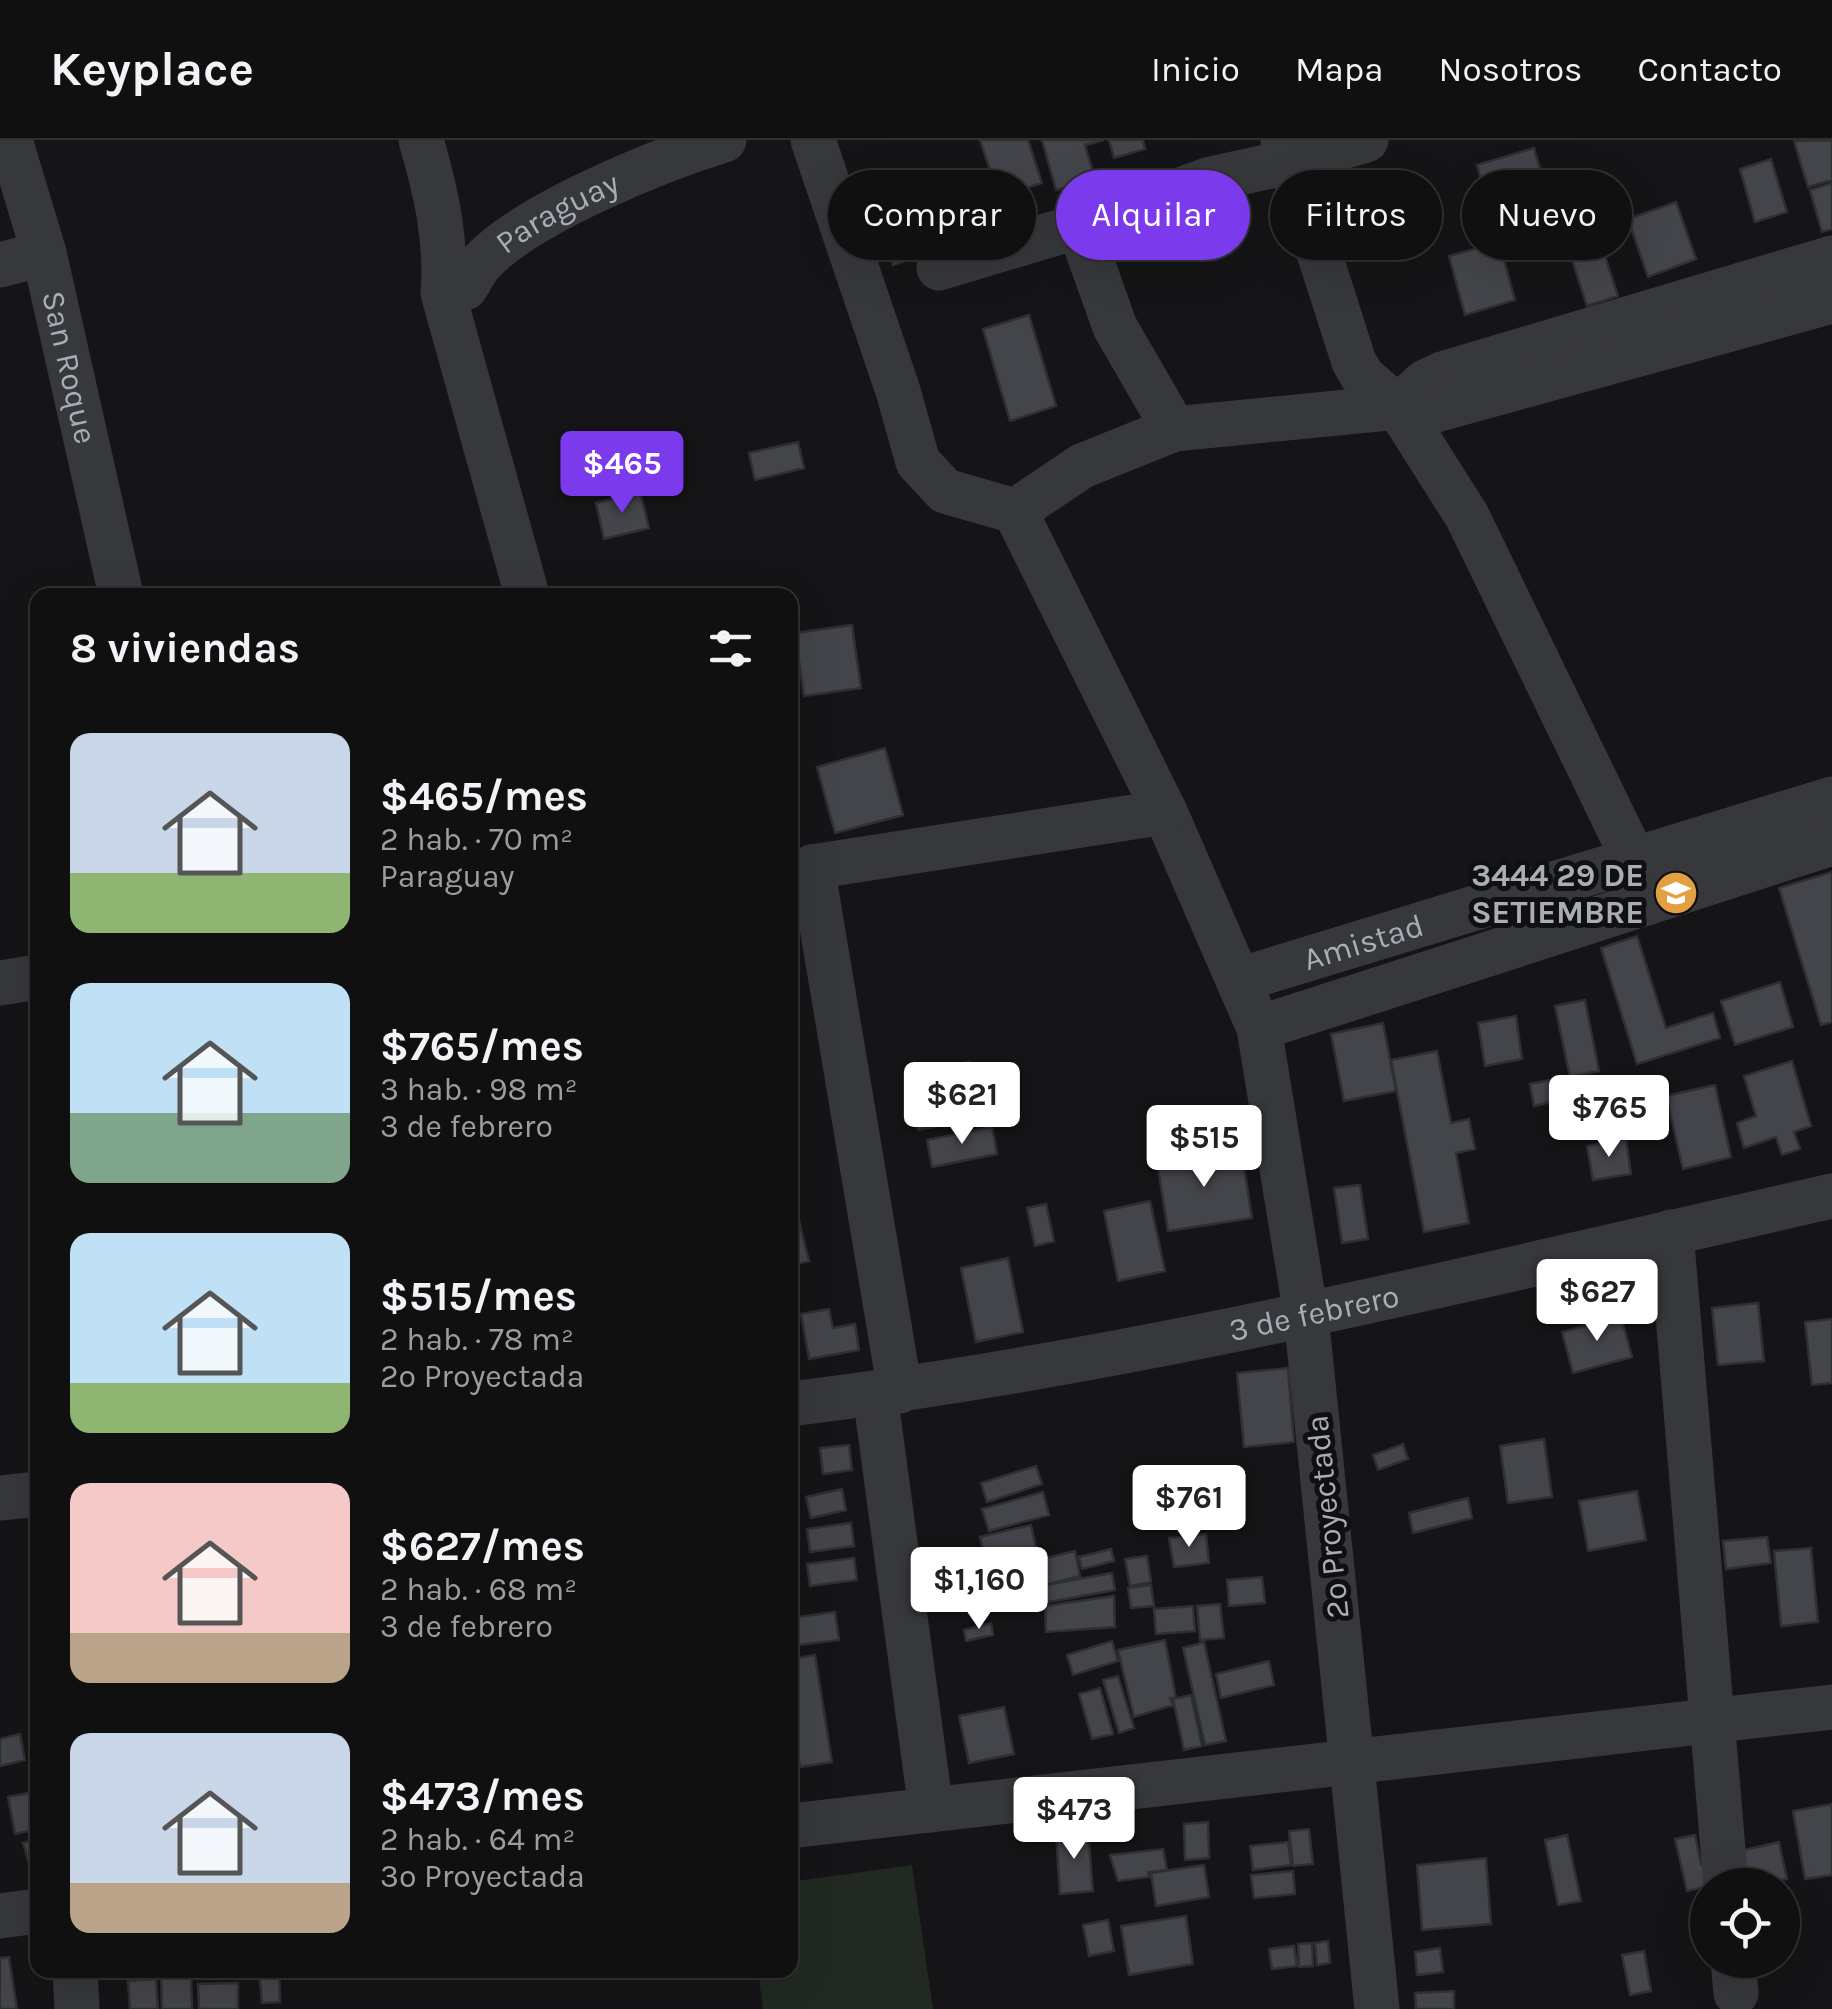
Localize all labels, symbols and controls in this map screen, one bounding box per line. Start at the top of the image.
text: Keyplace [50,41,254,97]
text: Inicio [1151,49,1240,90]
text: Mapa [1295,49,1384,90]
text: Nosotros [1439,49,1583,90]
text: Contacto [1638,49,1782,90]
street label: Paraguay [489,164,625,261]
chip: Comprar [828,170,1036,260]
chip: Alquilar [1056,170,1250,260]
chip: Filtros [1270,170,1442,260]
chip: Nuevo [1462,170,1632,260]
street label: San Roque [34,287,104,447]
pin: $465 [563,431,681,516]
text: $465 [582,445,662,482]
icon: filters [703,621,758,676]
text: 8 viviendas [70,623,300,673]
text: $465/mes [380,771,588,821]
icon: home [150,773,270,893]
text: 2 hab. · 70 m² [380,821,573,858]
place label: 3444 29 DE SETIEMBRE [1471,857,1644,931]
text: Paraguay [380,858,514,895]
school or university icon: 3444 29 DE SETIEMBRE [1653,870,1699,916]
street label: Amistad [1299,907,1428,978]
text: $765/mes [380,1021,584,1071]
icon: home [150,1023,270,1143]
pin: $621 [903,1062,1021,1147]
text: 3 hab. · 98 m² [380,1071,578,1108]
pin: $765 [1550,1075,1668,1160]
text: $621 [926,1076,998,1113]
text: $765 [1571,1089,1647,1126]
pin: $515 [1145,1105,1263,1190]
text: 3 de febrero [380,1108,553,1145]
text: $515 [1169,1119,1239,1156]
pin: $627 [1538,1259,1656,1344]
text: $515/mes [380,1271,577,1321]
icon: home [150,1273,270,1393]
text: $627 [1559,1273,1635,1310]
street label: 3 de febrero [1226,1277,1403,1349]
text: 2 hab. · 78 m² [380,1321,574,1358]
text: 2º Proyectada [380,1358,584,1395]
street label: 2º Proyectada [1298,1413,1357,1621]
pin: $761 [1130,1465,1248,1550]
text: $761 [1155,1479,1223,1516]
text: $627/mes [380,1521,585,1571]
icon: home [150,1523,270,1643]
pin: $1,160 [898,1547,1060,1632]
text: $1,160 [933,1561,1025,1598]
text: 2 hab. · 68 m² [380,1571,577,1608]
text: 3 de febrero [380,1608,553,1645]
text: $473/mes [380,1771,585,1821]
icon: home [150,1773,270,1893]
pin: $473 [1015,1777,1133,1862]
text: $473 [1036,1791,1112,1828]
text: 2 hab. · 64 m² [380,1821,575,1858]
text: 3º Proyectada [380,1858,585,1895]
map controls [1690,1868,1800,1978]
button: locate [1690,1868,1800,1978]

